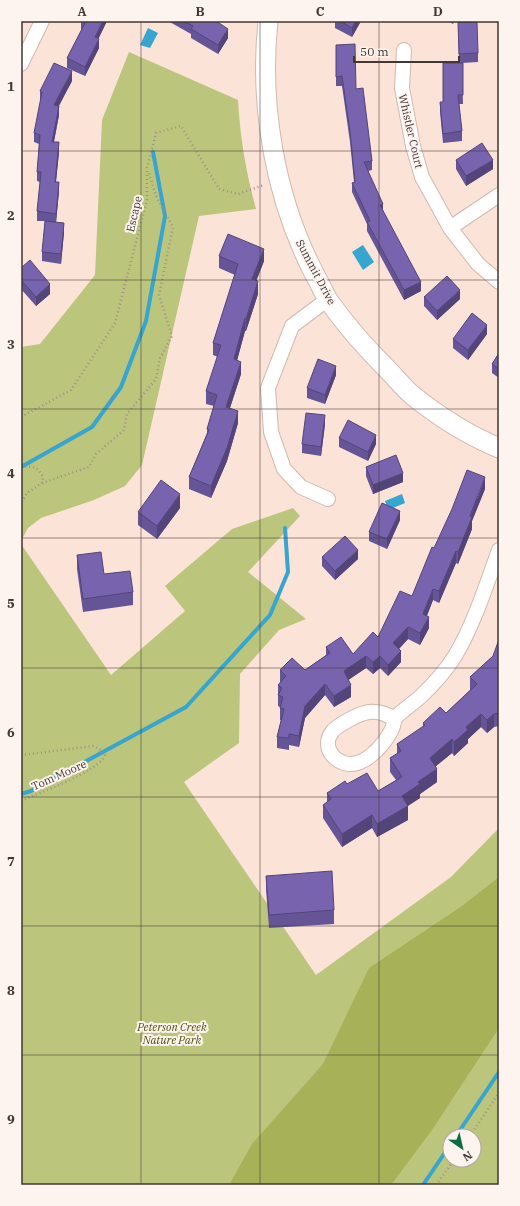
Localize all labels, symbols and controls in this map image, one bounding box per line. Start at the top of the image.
text: A [77,3,87,20]
text: B [195,3,205,20]
text: C [316,3,325,20]
text: D [433,3,443,20]
scale bar [354,38,459,64]
text: 50 m [360,44,389,59]
text: 1 [7,78,15,95]
street label: Whistler Court [396,93,426,170]
street label: Escape [123,194,145,234]
text: 2 [7,207,15,224]
street label: Summit Drive [293,237,339,307]
text: 3 [7,336,15,353]
text: 4 [7,465,15,482]
text: 5 [7,595,15,612]
text: 6 [7,724,15,741]
street label: Tom Moore [29,757,89,793]
text: 7 [7,853,15,870]
text: 8 [7,982,15,999]
park label: Peterson Creek Nature Park [136,1020,207,1047]
text: 9 [7,1111,15,1128]
north arrow [442,1128,482,1168]
text: N [460,1148,475,1165]

